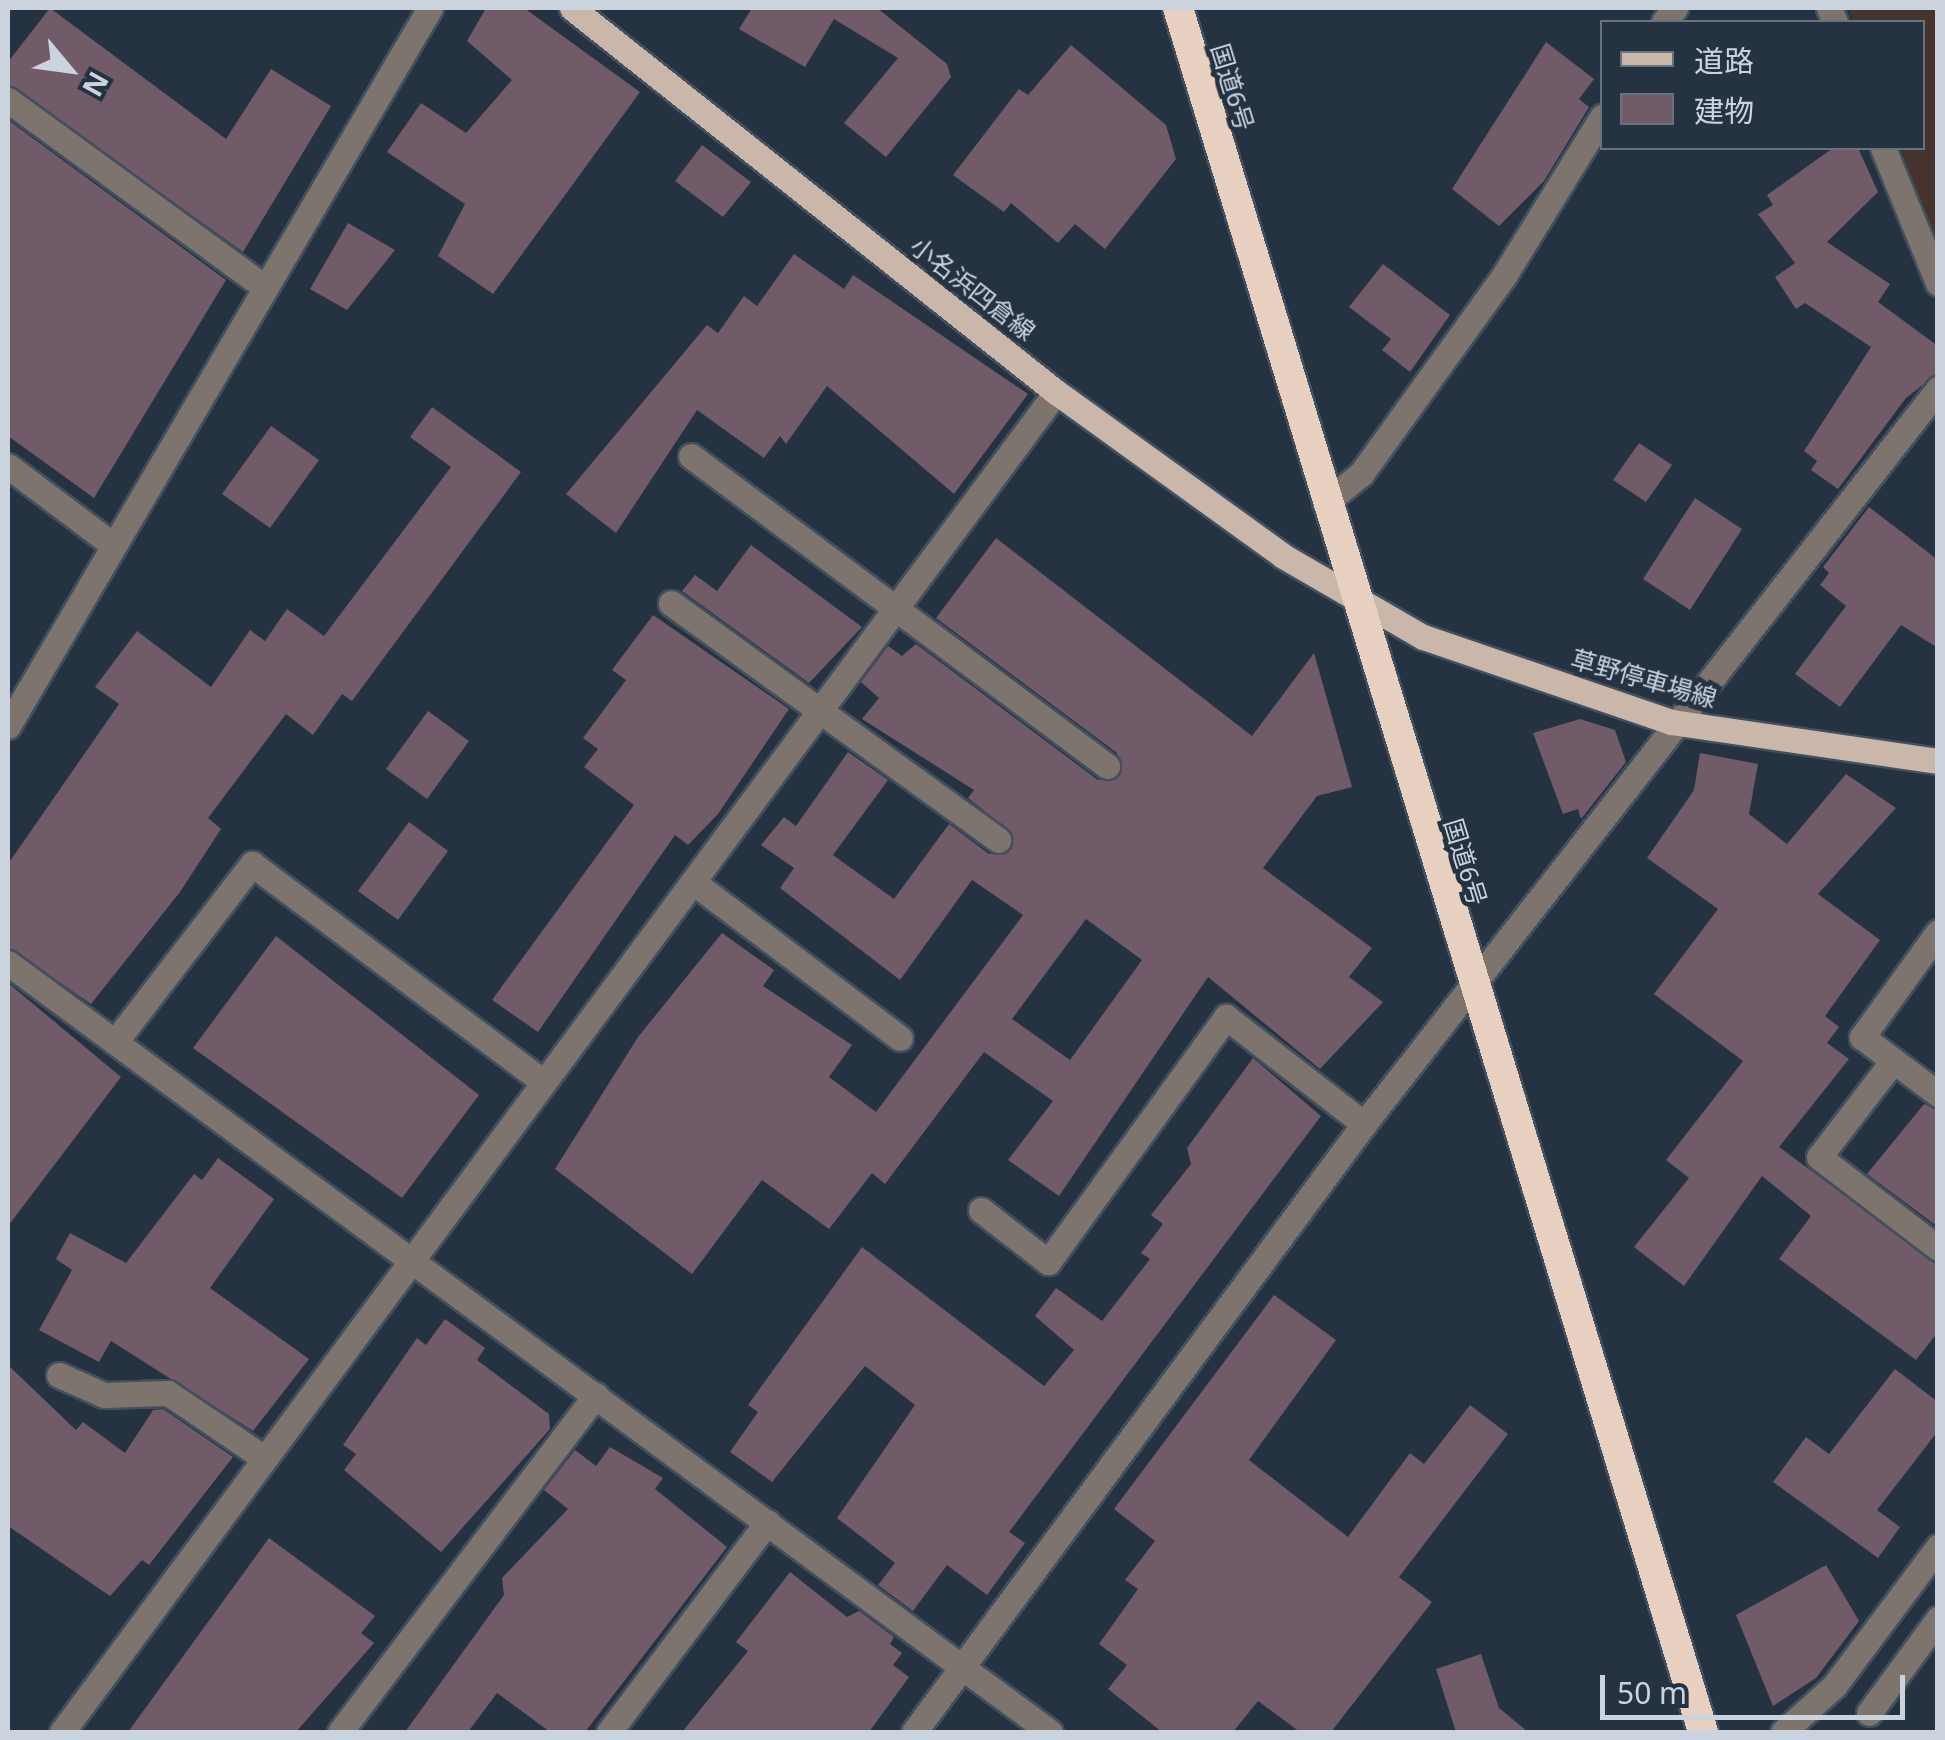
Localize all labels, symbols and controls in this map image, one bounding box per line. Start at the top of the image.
north arrow [20,20,120,120]
legend [1600,20,1925,150]
street label: 国道6号 [1206,40,1260,134]
text: 道路 [1694,40,1754,81]
text: N [74,65,118,104]
text: 建物 [1694,90,1754,131]
street label: 小名浜四倉線 [905,230,1041,346]
street label: 草野停車場線 [1568,643,1720,713]
street label: 国道6号 [1439,815,1493,909]
scale bar [1605,1655,1910,1717]
text: 50 m [1617,1672,1687,1713]

